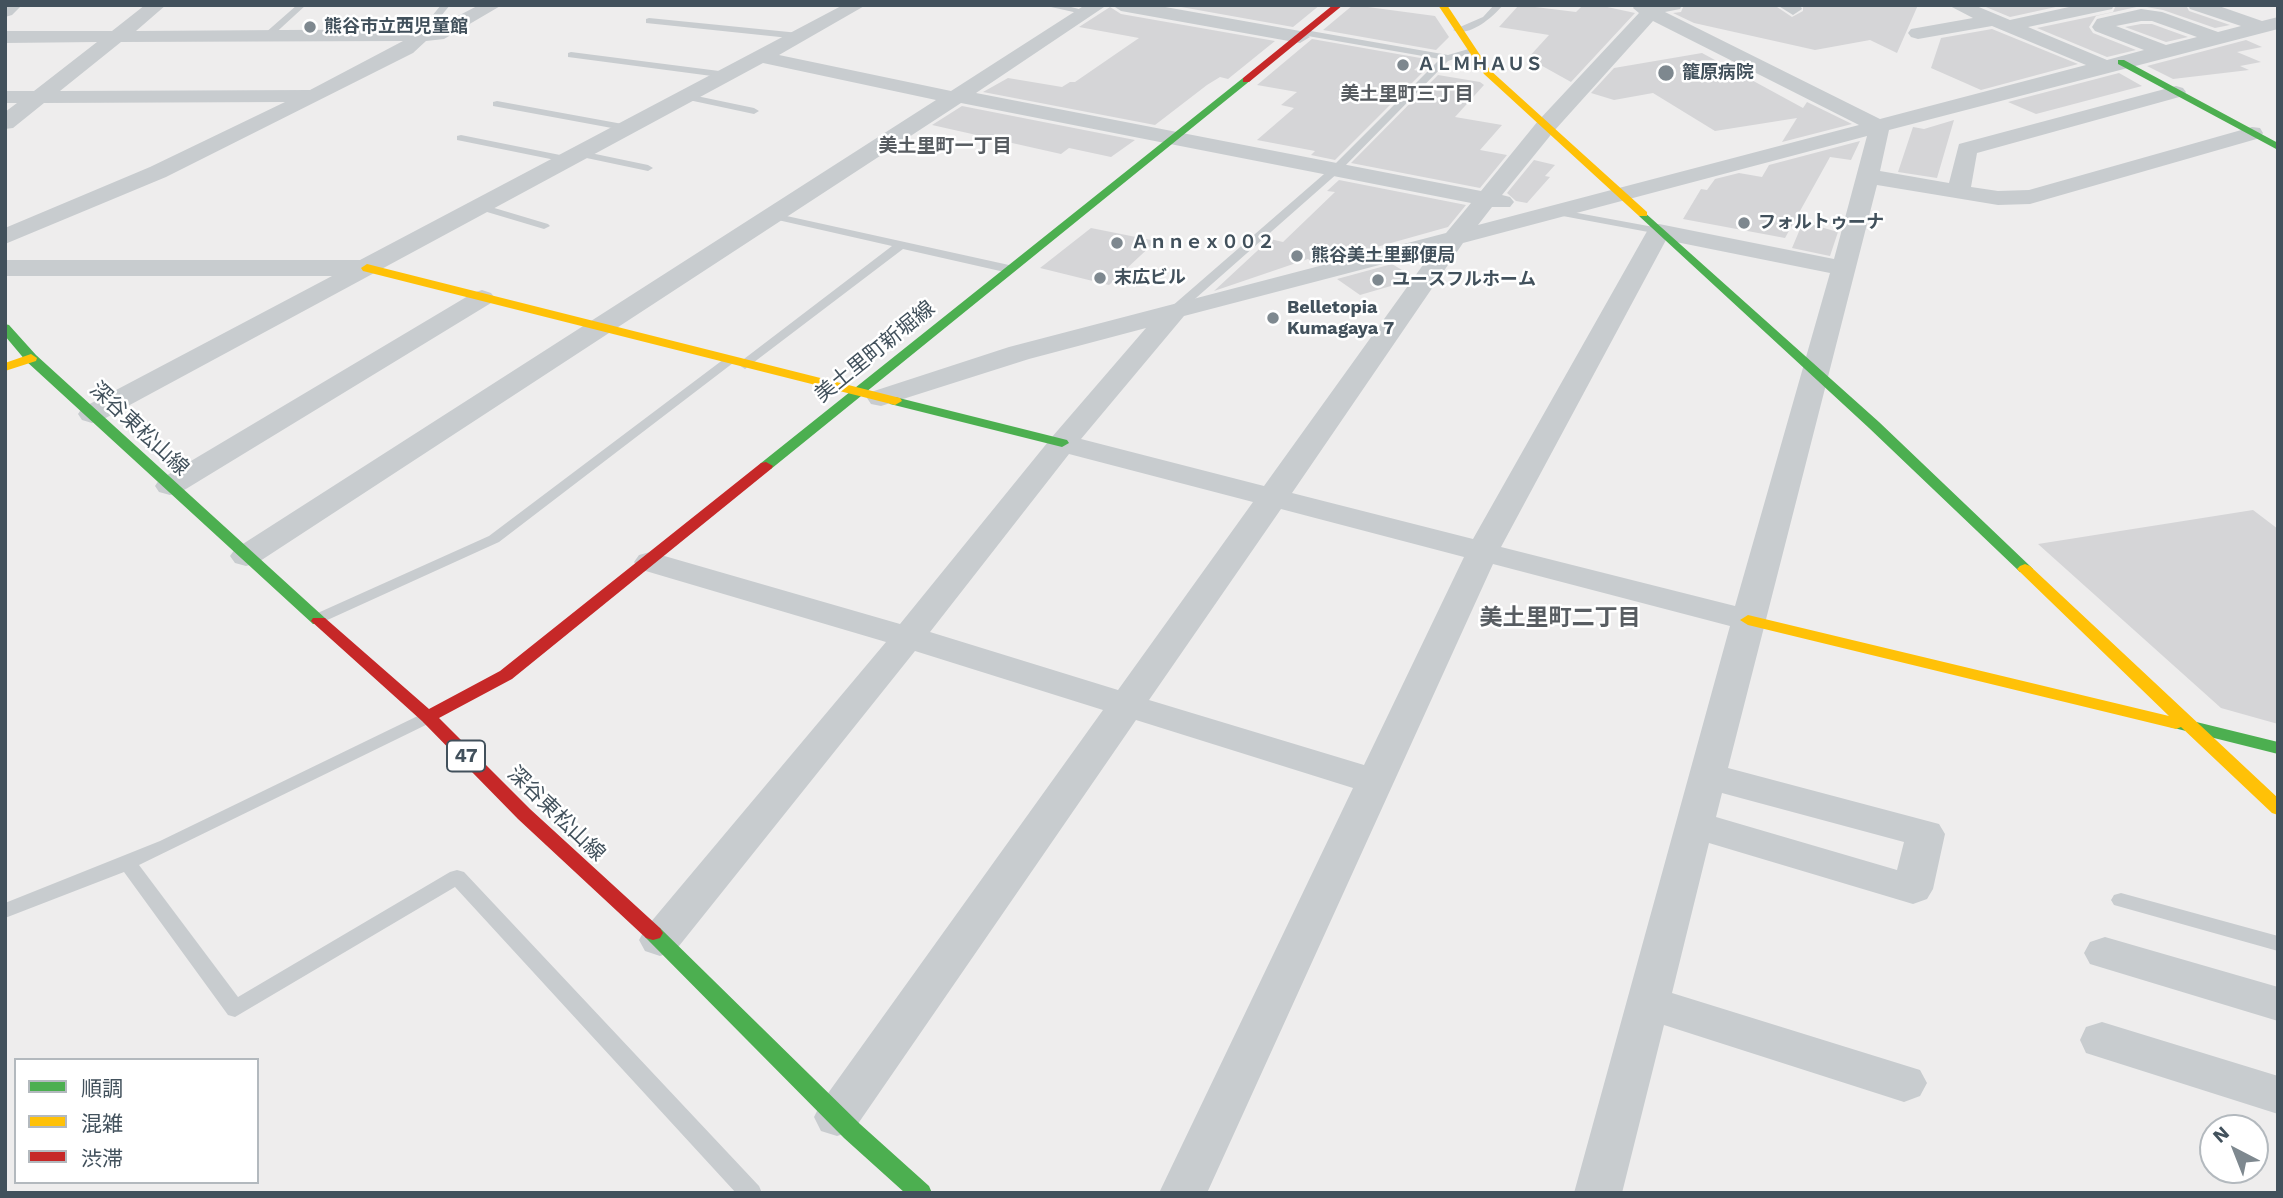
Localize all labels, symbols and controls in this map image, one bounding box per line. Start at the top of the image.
place label: 熊谷市立西児童館 [324,16,468,38]
marker: 熊谷市立西児童館 [302,19,318,35]
place label: ＡＬＭＨＡＵＳ [1417,54,1543,76]
marker: ＡＬＭＨＡＵＳ [1395,57,1411,73]
place label: 籠原病院 [1682,62,1754,84]
marker: 籠原病院 [1656,63,1676,83]
district label: 美土里町三丁目 [1341,83,1473,105]
district label: 美土里町一丁目 [879,135,1011,157]
place label: フォルトゥーナ [1758,212,1884,234]
marker: フォルトゥーナ [1736,215,1752,231]
place label: Ａｎｎｅｘ００２ [1131,232,1275,254]
marker: Ａｎｎｅｘ００２ [1109,235,1125,251]
place label: 熊谷美土里郵便局 [1311,245,1455,267]
marker: 熊谷美土里郵便局 [1289,248,1305,264]
place label: 末広ビル [1114,267,1186,289]
place label: ユースフルホーム [1392,269,1536,291]
marker: 末広ビル [1092,270,1108,286]
marker: ユースフルホーム [1370,272,1386,288]
street label: 美土里町新堀線 [810,296,940,408]
place label: Belletopia Kumagaya 7 [1287,297,1394,340]
marker: Belletopia Kumagaya 7 [1265,310,1281,326]
street label: 深谷東松山線 [84,377,194,481]
district label: 美土里町二丁目 [1480,604,1640,632]
road number: 47 [447,740,485,772]
street label: 深谷東松山線 [502,761,610,867]
legend [14,1058,259,1184]
text: 順調 [81,1076,123,1101]
text: 混雑 [81,1111,123,1136]
north arrow [2199,1114,2269,1184]
text: N [2208,1121,2234,1148]
text: 渋滞 [81,1146,123,1171]

